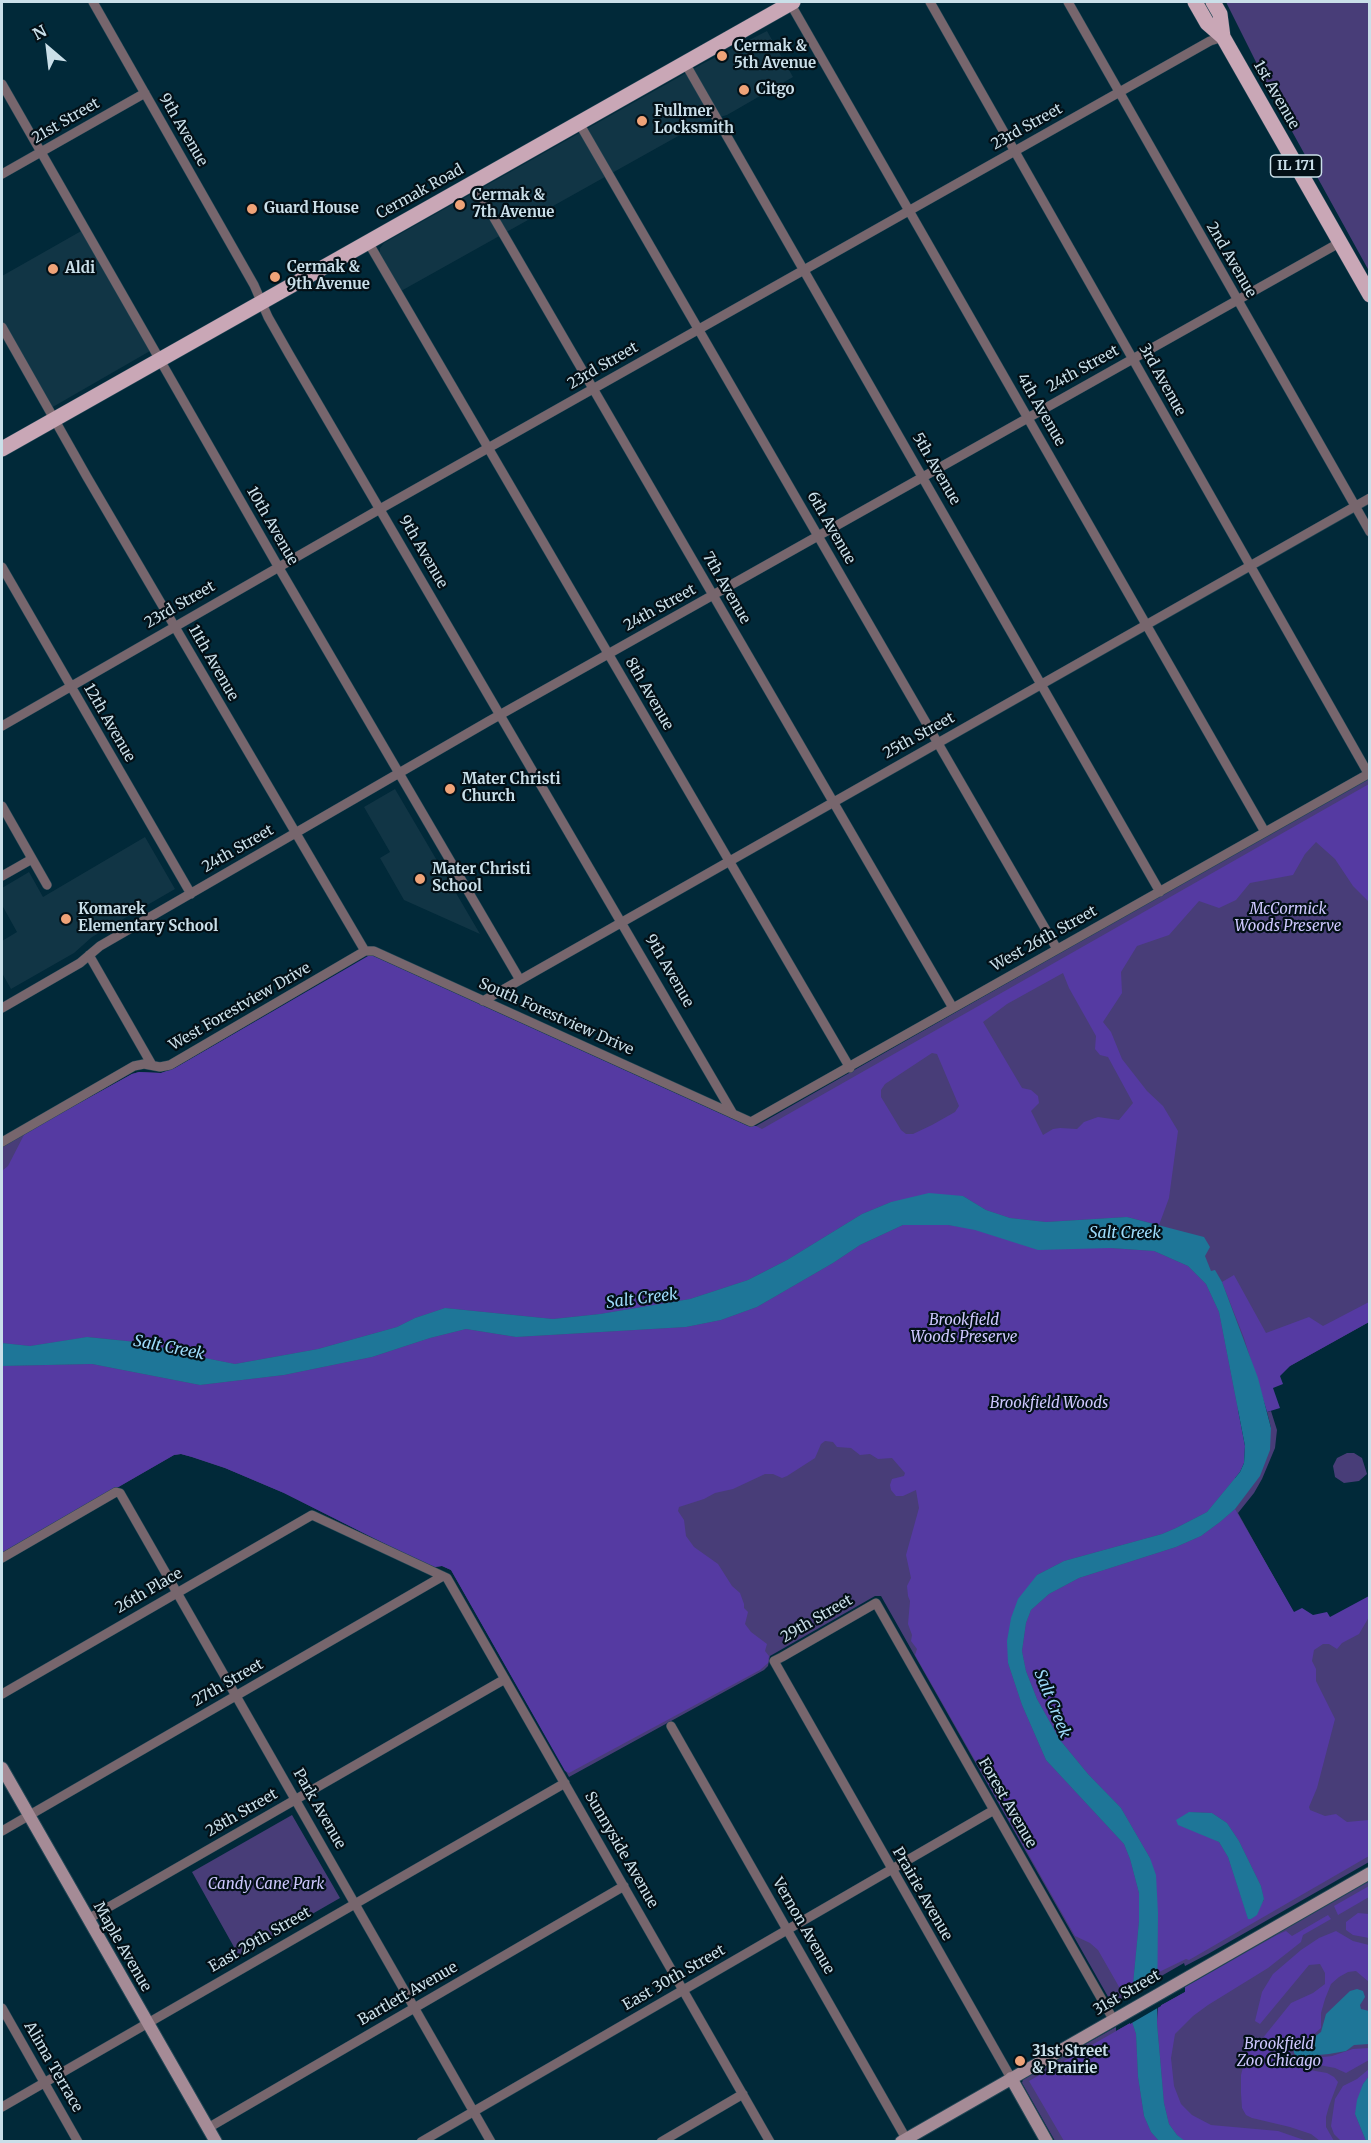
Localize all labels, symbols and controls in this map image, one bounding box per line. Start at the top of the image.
north arrow [18,18,78,78]
text: N [29,20,50,44]
place label: Cermak & 5th Avenue [734,38,816,73]
marker: Cermak & 5th Avenue [715,49,729,63]
street label: 1st Avenue [1249,58,1303,132]
place label: Citgo [756,81,795,99]
marker: Citgo [737,83,751,97]
street label: 9th Avenue [155,90,211,170]
street label: 21st Street [29,95,103,147]
street label: 23rd Street [988,100,1066,154]
place label: Fullmer Locksmith [654,103,734,138]
marker: Fullmer Locksmith [635,114,649,128]
road number: IL 171 [1270,155,1322,177]
street label: Cermak Road [373,161,467,223]
place label: Cermak & 7th Avenue [472,187,554,222]
marker: Cermak & 7th Avenue [453,198,467,212]
place label: Guard House [264,200,359,218]
marker: Guard House [245,202,259,216]
street label: 2nd Avenue [1202,219,1260,301]
place label: Cermak & 9th Avenue [287,259,370,294]
place label: Aldi [65,260,95,278]
marker: Aldi [46,262,60,276]
marker: Cermak & 9th Avenue [268,270,282,284]
street label: 23rd Street [565,339,641,393]
street label: 3rd Avenue [1135,341,1189,419]
street label: 24th Street [1044,342,1122,396]
street label: 4th Avenue [1013,370,1069,450]
street label: 5th Avenue [908,430,964,508]
street label: 10th Avenue [242,484,302,568]
street label: 6th Avenue [803,489,859,567]
street label: 9th Avenue [395,512,451,592]
street label: 7th Avenue [698,549,754,627]
street label: 23rd Street [142,578,218,632]
street label: 24th Street [621,581,699,635]
street label: 11th Avenue [184,622,242,704]
street label: 8th Avenue [621,655,677,733]
street label: 12th Avenue [79,681,139,765]
street label: 25th Street [880,709,958,763]
place label: Mater Christi Church [462,771,561,806]
marker: Mater Christi Church [443,782,457,796]
street label: 24th Street [199,821,277,877]
place label: Mater Christi School [432,861,531,896]
marker: Mater Christi School [413,872,427,886]
place label: Komarek Elementary School [78,901,218,936]
park label: McCormick Woods Preserve [1235,901,1341,936]
street label: West 26th Street [988,902,1100,976]
marker: Komarek Elementary School [59,912,73,926]
street label: 9th Avenue [641,931,697,1011]
street label: West Forestview Drive [166,959,314,1055]
street label: South Forestview Drive [476,975,636,1059]
water label: Salt Creek [1089,1223,1161,1243]
water label: Salt Creek [605,1285,679,1313]
park label: Brookfield Woods Preserve [911,1312,1017,1347]
water label: Salt Creek [132,1332,206,1364]
park label: Brookfield Woods [990,1395,1108,1413]
street label: 26th Place [112,1565,186,1617]
street label: 29th Street [778,1591,856,1647]
street label: 27th Street [189,1655,267,1711]
water label: Salt Creek [1030,1667,1074,1741]
street label: Forest Avenue [974,1755,1040,1851]
street label: Park Avenue [289,1766,349,1852]
street label: 28th Street [203,1785,281,1841]
street label: Sunnyside Avenue [580,1789,662,1911]
street label: Prairie Avenue [888,1844,956,1944]
street label: Vernon Avenue [768,1875,838,1977]
park label: Candy Cane Park [208,1876,324,1894]
street label: Maple Avenue [89,1899,155,1995]
street label: East 29th Street [206,1904,314,1976]
street label: East 30th Street [620,1941,728,2015]
street label: Bartlett Avenue [355,1958,461,2030]
street label: 31st Street [1090,1967,1164,2019]
street label: Alima Terrace [20,2019,86,2115]
park label: Brookfield Zoo Chicago [1237,2036,1321,2071]
place label: 31st Street & Prairie [1032,2043,1108,2078]
marker: 31st Street & Prairie [1013,2054,1027,2068]

